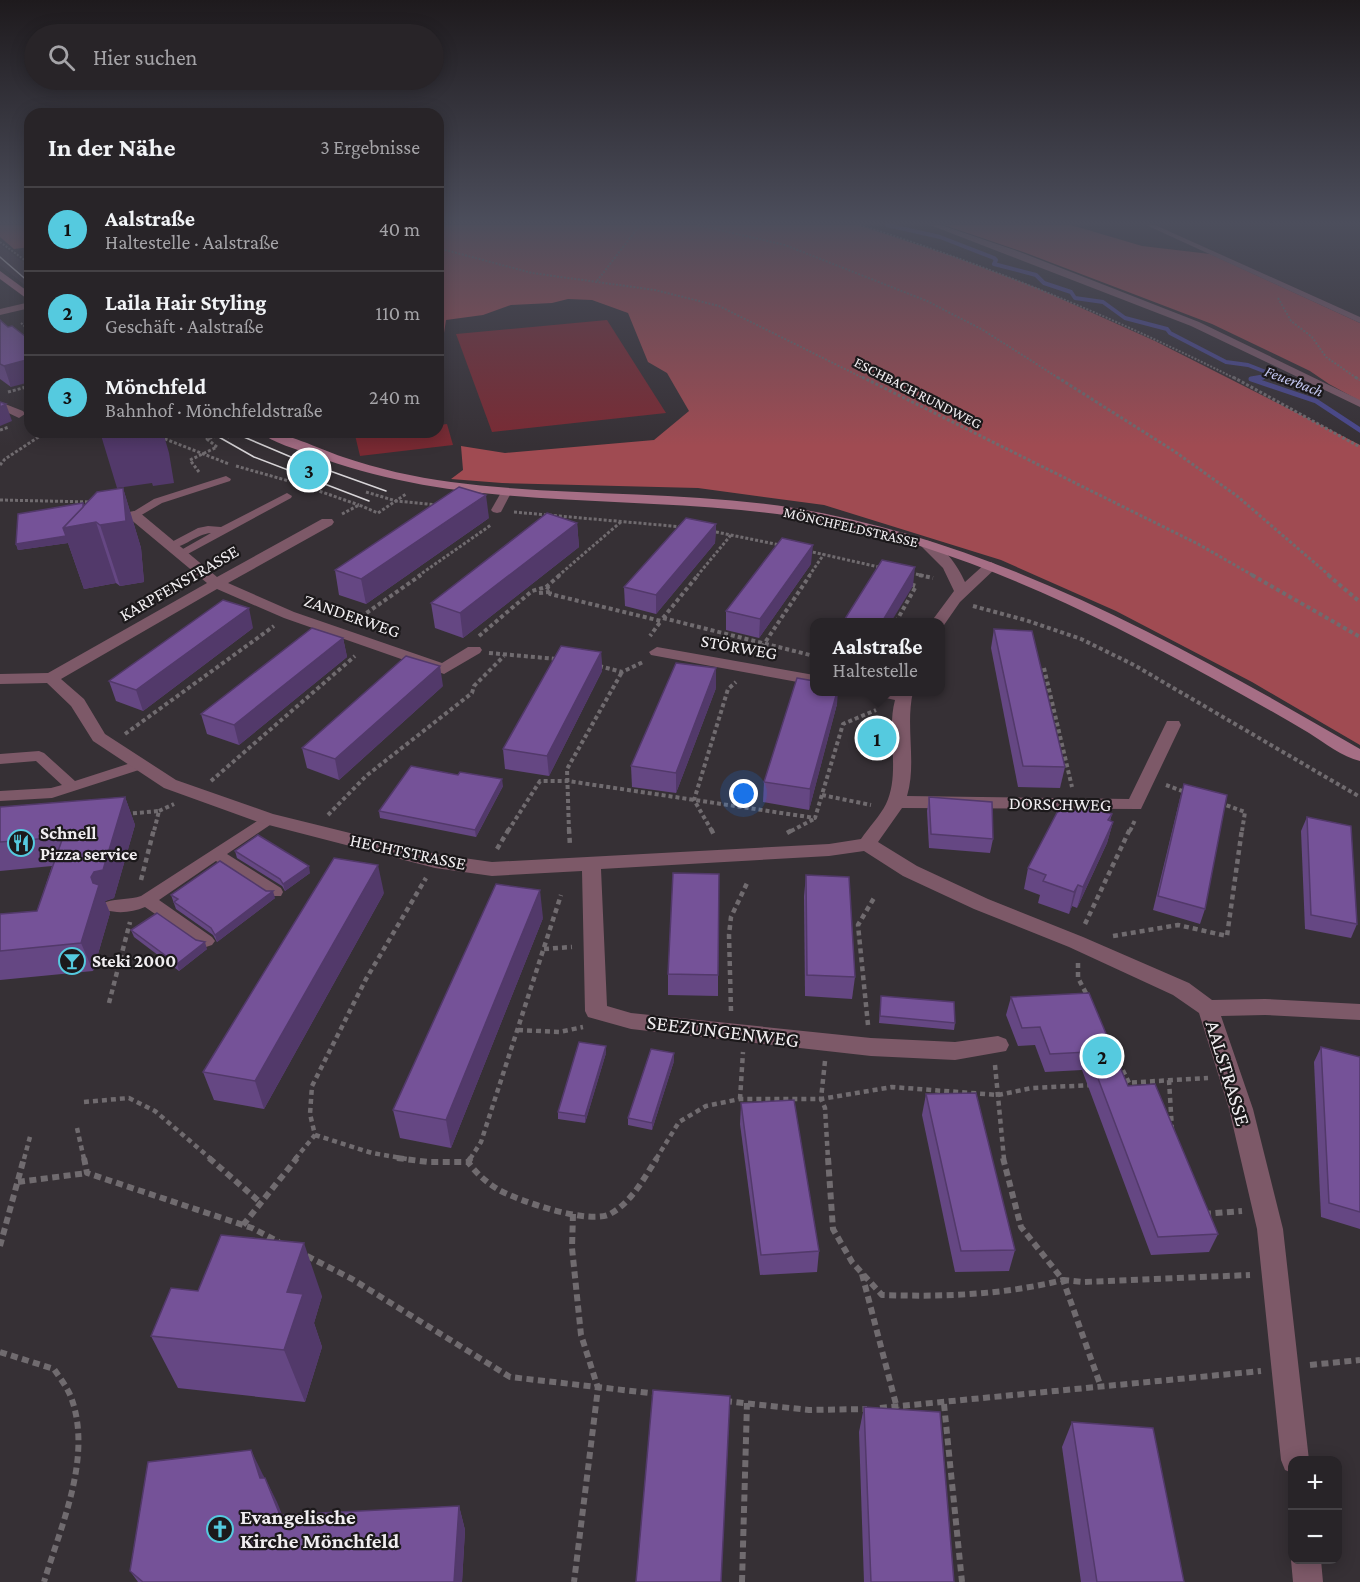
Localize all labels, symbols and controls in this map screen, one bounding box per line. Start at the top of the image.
search box [24,24,444,90]
icon: search [45,41,78,74]
text: Hier suchen [93,45,197,70]
text: In der Nähe [48,133,176,162]
text: 3 Ergebnisse [320,136,420,158]
text: Aalstraße [105,206,195,231]
text: 1 [64,218,71,240]
text: 40 m [379,218,420,240]
text: Haltestelle · Aalstraße [105,231,279,253]
text: Laila Hair Styling [105,290,266,315]
text: 2 [62,302,73,324]
text: 110 m [376,302,420,324]
text: Geschäft · Aalstraße [105,315,264,337]
street label: ESCHBACH RUNDWEG [852,354,984,432]
water label: Feuerbach [1262,362,1326,400]
text: Mönchfeld [105,374,206,399]
text: 3 [63,386,72,408]
text: 240 m [369,386,420,408]
text: Bahnhof · Mönchfeldstraße [105,399,323,421]
pin: 3 [290,448,328,492]
street label: MÖNCHFELDSTRASSE [782,504,920,550]
street label: KARPFENSTRASSE [116,541,242,625]
street label: ZANDERWEG [301,590,403,642]
popup [810,618,945,696]
street label: STÖRWEG [699,630,779,664]
text: Aalstraße [833,634,922,659]
text: Haltestelle [833,659,918,681]
pin: 1 [858,716,896,760]
your location [729,779,758,808]
street label: DORSCHWEG [1009,793,1111,815]
place label: Schnell Pizza service [40,823,137,864]
restaurant icon: Schnell Pizza service [6,828,36,858]
street label: HECHTSTRASSE [348,830,468,874]
bar icon: Steki 2000 [57,946,87,976]
place label: Steki 2000 [92,951,176,971]
street label: SEEZUNGENWEG [646,1010,800,1052]
street label: AALSTRASSE [1201,1017,1255,1129]
pin: 2 [1082,1034,1122,1078]
map controls [1288,1456,1342,1564]
button: + [1288,1456,1342,1510]
place label: Evangelische Kirche Mönchfeld [240,1505,400,1553]
button: − [1288,1510,1342,1564]
church icon: Evangelische Kirche Mönchfeld [205,1514,235,1544]

